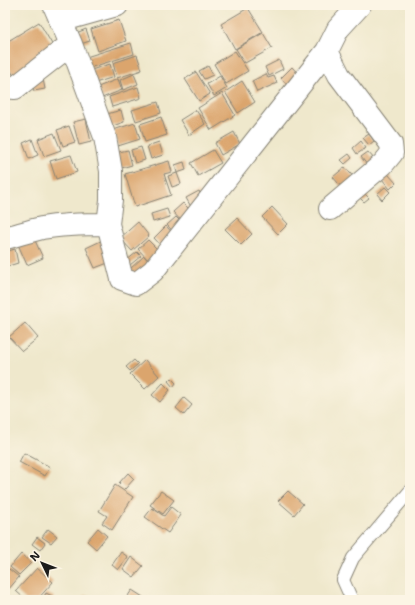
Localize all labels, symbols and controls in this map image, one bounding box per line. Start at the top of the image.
north arrow [22,543,62,583]
text: N [27,548,44,565]

